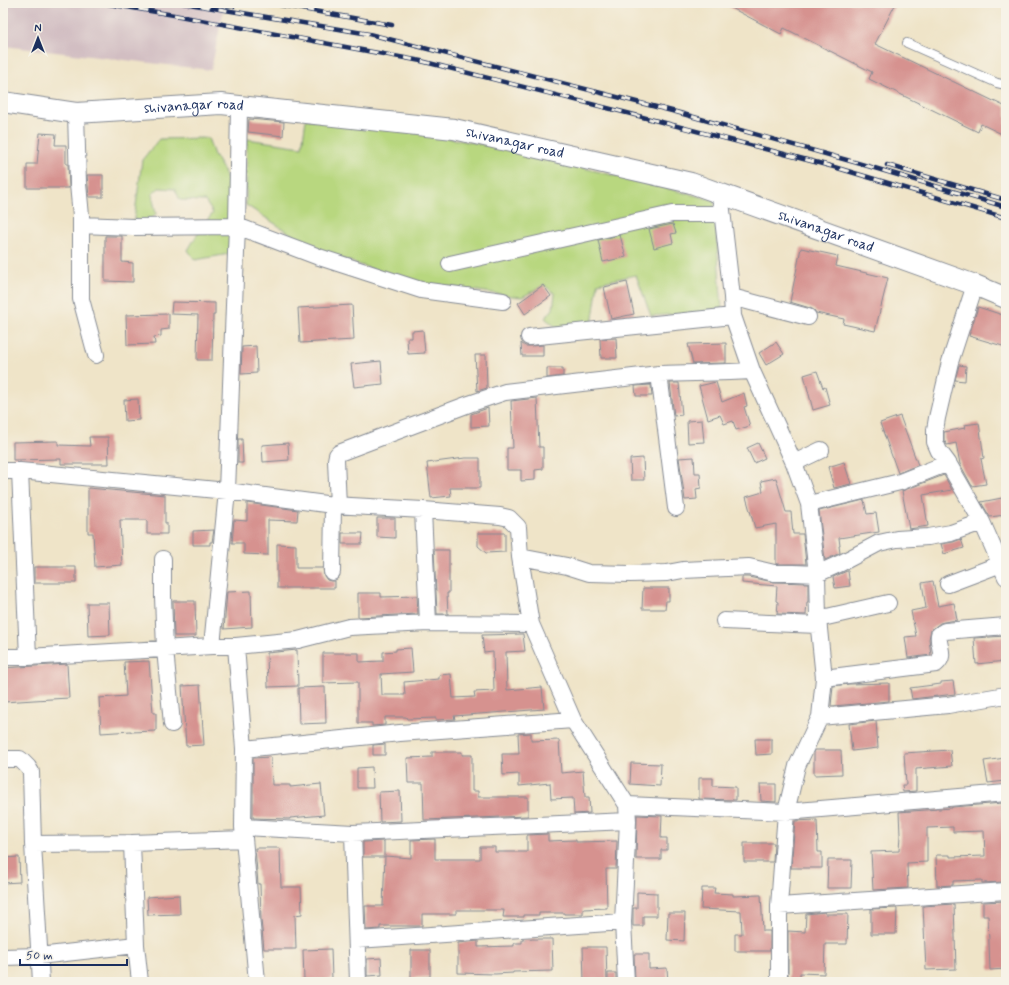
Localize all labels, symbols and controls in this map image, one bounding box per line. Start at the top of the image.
north arrow [18,18,58,58]
text: N [34,22,42,36]
street label: shivanagar road [144,94,245,119]
street label: shivanagar road [464,122,566,164]
street label: shivanagar road [776,205,876,258]
scale bar [20,941,127,967]
text: 50 m [26,948,53,964]

